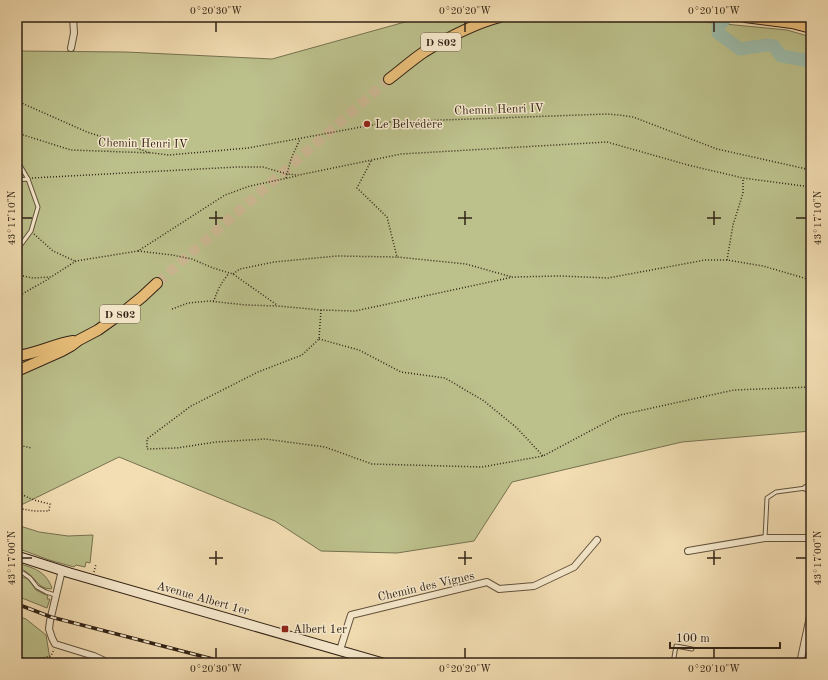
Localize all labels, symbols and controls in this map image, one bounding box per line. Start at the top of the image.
text: 0°20'30"W [190,6,242,16]
text: 0°20'20"W [439,6,491,16]
text: 0°20'10"W [688,6,740,16]
road number: D 802 [421,33,461,51]
street label: Chemin Henri IV [454,102,544,118]
marker: Le Belvédère [362,119,372,129]
place label: Le Belvédère [375,119,443,131]
street label: Chemin Henri IV [98,137,188,151]
text: 43°17'10"N [7,190,17,245]
text: 43°17'10"N [813,190,823,245]
road number: D 802 [100,305,140,323]
text: 43°17'00"N [7,530,17,585]
text: 43°17'00"N [813,530,823,585]
street label: Chemin des Vignes [377,570,476,604]
street label: Avenue Albert 1er [155,580,250,618]
marker: Albert 1er [280,624,290,634]
place label: Albert 1er [293,624,347,636]
scale bar [670,624,780,650]
text: 100 m [676,633,710,645]
text: 0°20'30"W [190,664,242,674]
text: 0°20'20"W [439,664,491,674]
text: 0°20'10"W [688,664,740,674]

